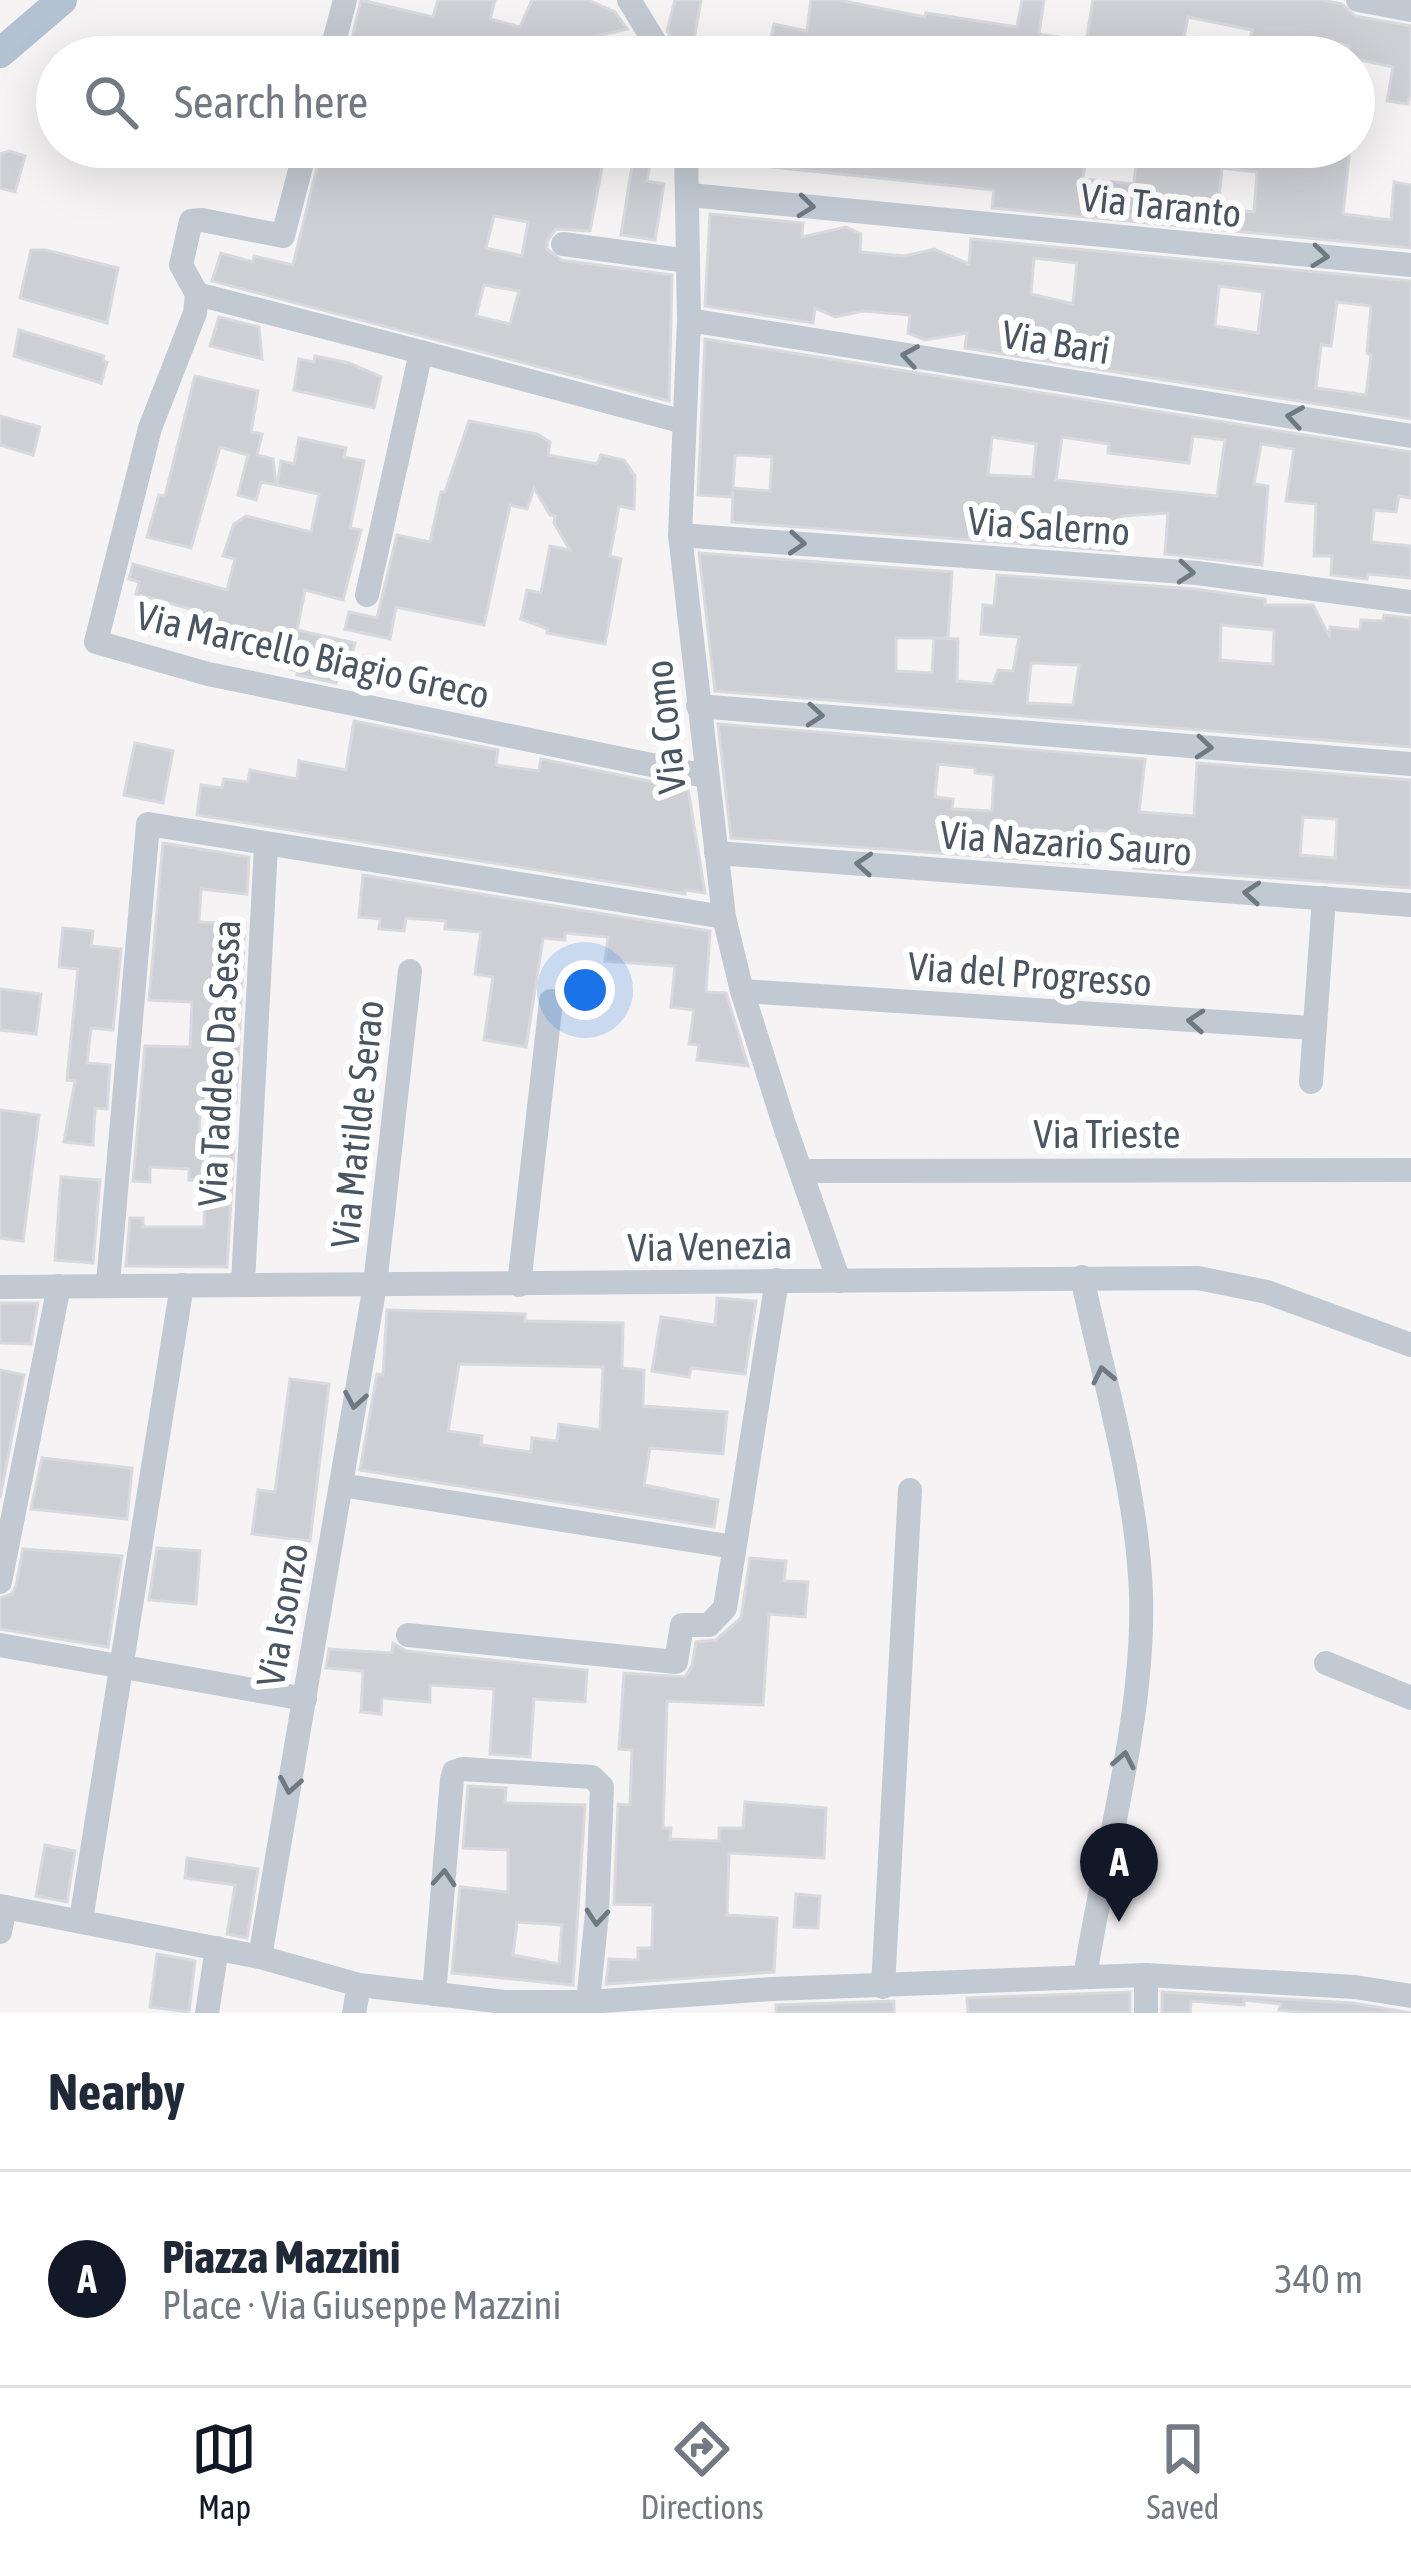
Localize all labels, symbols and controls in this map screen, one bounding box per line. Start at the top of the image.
search box [36,36,1375,168]
icon: search [78,69,144,135]
text: Search here [174,76,368,128]
street label: Via Taranto [1079,175,1243,235]
one-way arrow [797,193,816,218]
one-way arrow [1311,243,1330,268]
street label: Via Bari [999,312,1113,372]
one-way arrow [901,344,921,369]
one-way arrow [1286,406,1306,431]
street label: Via Salerno [966,498,1132,554]
one-way arrow [788,530,807,556]
one-way arrow [1177,559,1196,584]
street label: Via Marcello Biagio Greco [132,593,494,717]
street label: Via Como [636,658,694,796]
one-way arrow [806,702,825,728]
one-way arrow [1195,734,1214,760]
street label: Via Nazario Sauro [939,812,1193,874]
one-way arrow [854,852,873,877]
one-way arrow [1242,880,1261,906]
street label: Via Taddeo Da Sessa [190,918,248,1208]
street label: Via del Progresso [907,944,1153,1004]
your location [555,960,615,1020]
street label: Via Matilde Serao [322,998,392,1250]
one-way arrow [1186,1008,1205,1034]
street label: Via Trieste [1034,1112,1180,1156]
street label: Via Venezia [627,1223,793,1269]
one-way arrow [1092,1366,1117,1386]
one-way arrow [344,1390,369,1410]
street label: Via Isonzo [248,1540,316,1690]
one-way arrow [1110,1751,1136,1771]
one-way arrow [278,1775,303,1795]
pin: A [1080,1823,1158,1922]
one-way arrow [431,1868,457,1887]
one-way arrow [584,1908,610,1927]
text: Nearby [48,2062,185,2121]
text: Piazza Mazzini [162,2231,400,2283]
text: A [77,2257,97,2301]
text: 340 m [1275,2257,1363,2301]
text: Place · Via Giuseppe Mazzini [162,2283,561,2327]
tab: Map [191,2416,257,2526]
tab: Directions [640,2416,764,2526]
tab: Saved [1147,2416,1219,2526]

